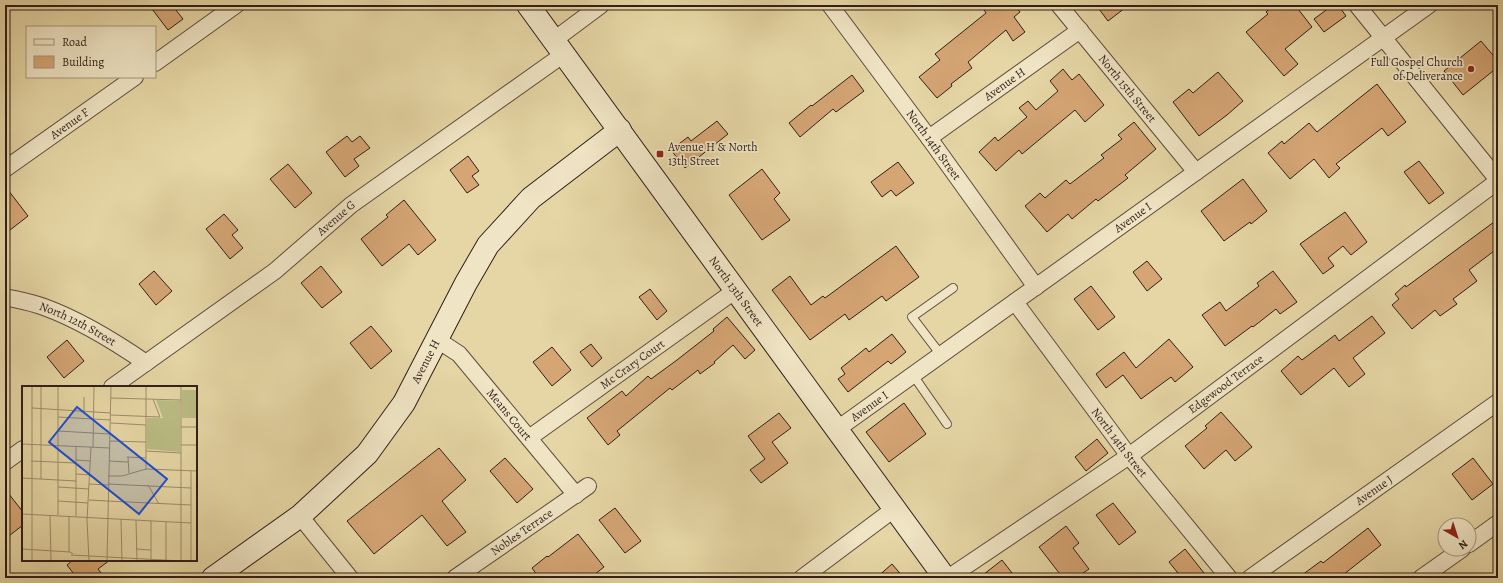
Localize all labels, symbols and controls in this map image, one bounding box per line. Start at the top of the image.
legend [26,26,156,78]
text: Road [62,34,88,50]
street label: North 15th Street [1095,51,1160,126]
text: Building [62,54,104,70]
place label: Full Gospel Church of Deliverance [1370,54,1464,84]
street label: Avenue H [980,64,1029,105]
marker: Full Gospel Church of Deliverance [1466,64,1476,74]
street label: Avenue F [46,104,92,143]
street label: North 14th Street [902,106,965,183]
place label: Avenue H & North 13th Street [667,139,758,169]
marker: Avenue H & North 13th Street [655,149,665,159]
street label: Avenue G [313,197,359,240]
street label: Avenue I [1110,198,1155,237]
street label: North 13th Street [705,253,767,330]
street label: North 12th Street [37,298,119,350]
street label: Mc Crary Court [597,336,668,393]
street label: Avenue H [407,337,443,387]
street label: Edgewood Terrace [1185,351,1267,417]
street label: Means Court [483,385,535,444]
inset map [22,386,197,561]
street label: Avenue I [847,387,891,426]
street label: North 14th Street [1088,404,1151,481]
street label: Avenue J [1351,471,1396,509]
street label: Nobles Terrace [487,505,556,559]
north arrow [1437,517,1477,557]
text: N [1455,536,1471,553]

